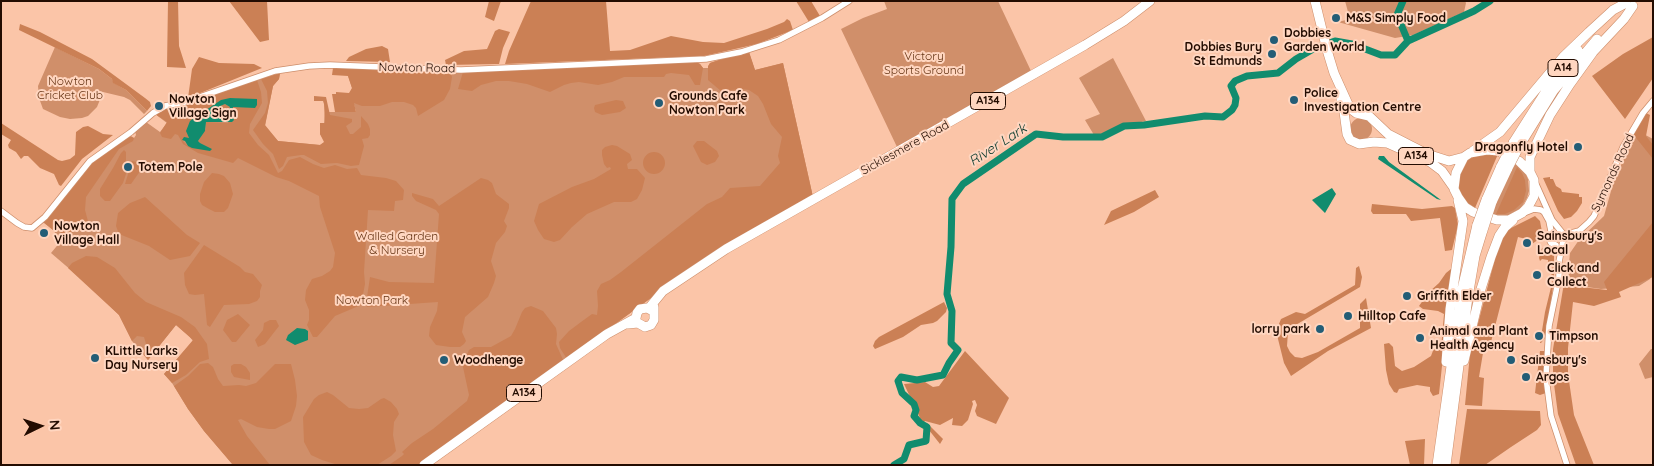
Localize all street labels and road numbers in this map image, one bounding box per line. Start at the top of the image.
road number: A14 [1548,59,1578,76]
street label: Nowton Road [378,60,456,76]
road number: A134 [970,92,1006,110]
street label: Sicklesmere Road [858,118,952,178]
street label: Symonds Road [1589,132,1637,214]
road number: A134 [1398,148,1434,164]
road number: A134 [506,384,542,402]

